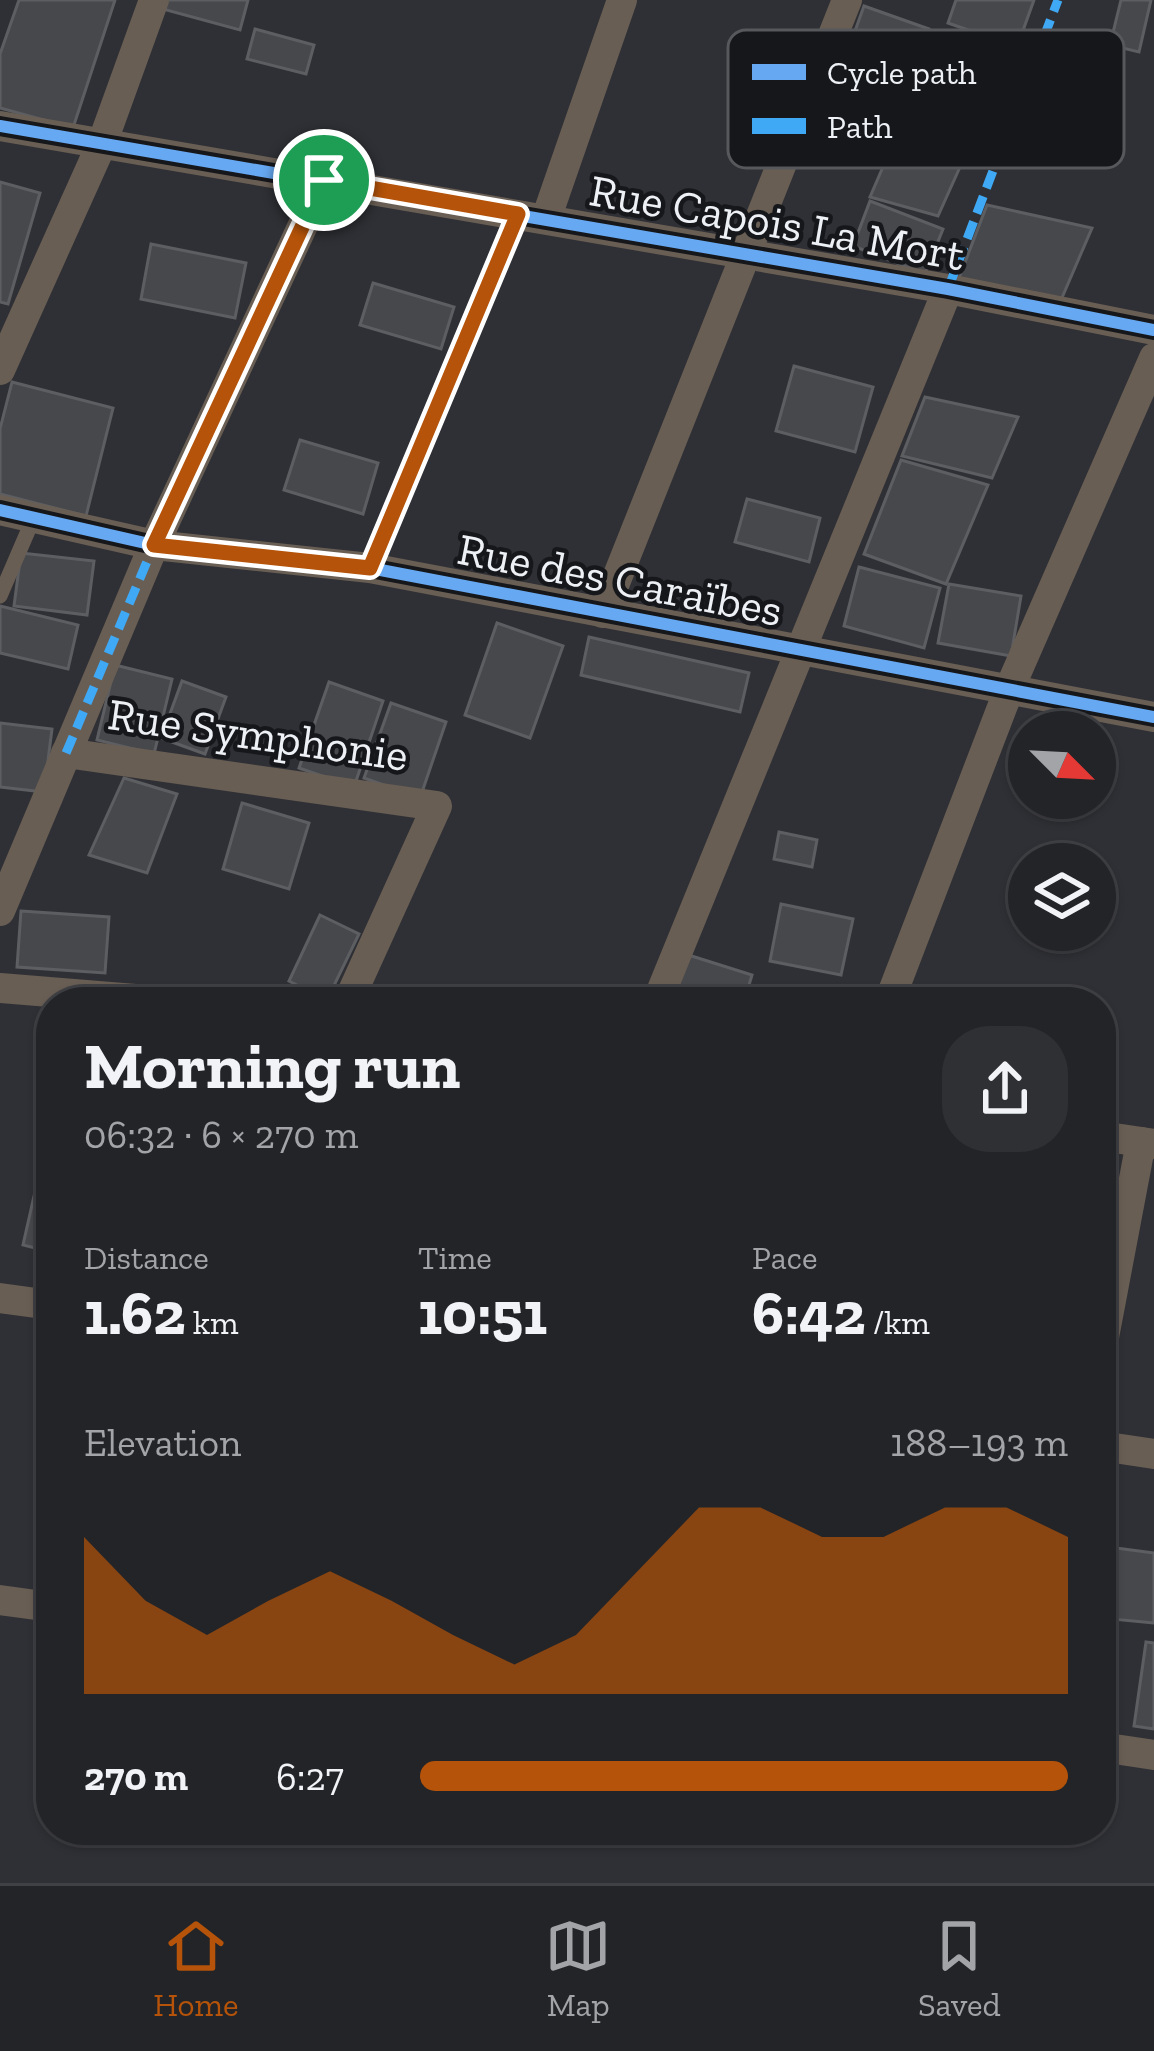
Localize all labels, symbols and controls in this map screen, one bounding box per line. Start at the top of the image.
legend [728,30,1124,168]
text: Cycle path [827,53,977,92]
text: Path [827,107,893,146]
pin [273,129,375,231]
icon: arrive [291,147,357,213]
street label: Rue Capois La Mort [586,163,969,283]
street label: Rue des Caraïbes [453,522,787,638]
street label: Rue Symphonie [104,687,412,783]
north arrow [1008,711,1116,819]
map controls [1008,711,1116,951]
button: layers [1008,843,1116,951]
text: Morning run [84,1026,460,1105]
button: share [942,1026,1068,1152]
text: 06:32 · 6 × 270 m [84,1111,358,1158]
text: Distance [84,1238,209,1277]
text: Time [418,1238,492,1277]
text: Pace [752,1238,817,1277]
text: 1.62 [84,1277,185,1349]
text: 10:51 [418,1277,547,1349]
text: 6:42 [752,1277,865,1349]
text: km [185,1303,239,1342]
text: /km [865,1303,930,1342]
text: Elevation [84,1419,241,1466]
text: 188–193 m [890,1419,1068,1466]
text: 270 m [84,1753,188,1800]
text: 6:27 [276,1753,344,1800]
tab: Home [153,1913,238,2024]
tab: Map [545,1913,611,2024]
tab: Saved [918,1913,1001,2024]

